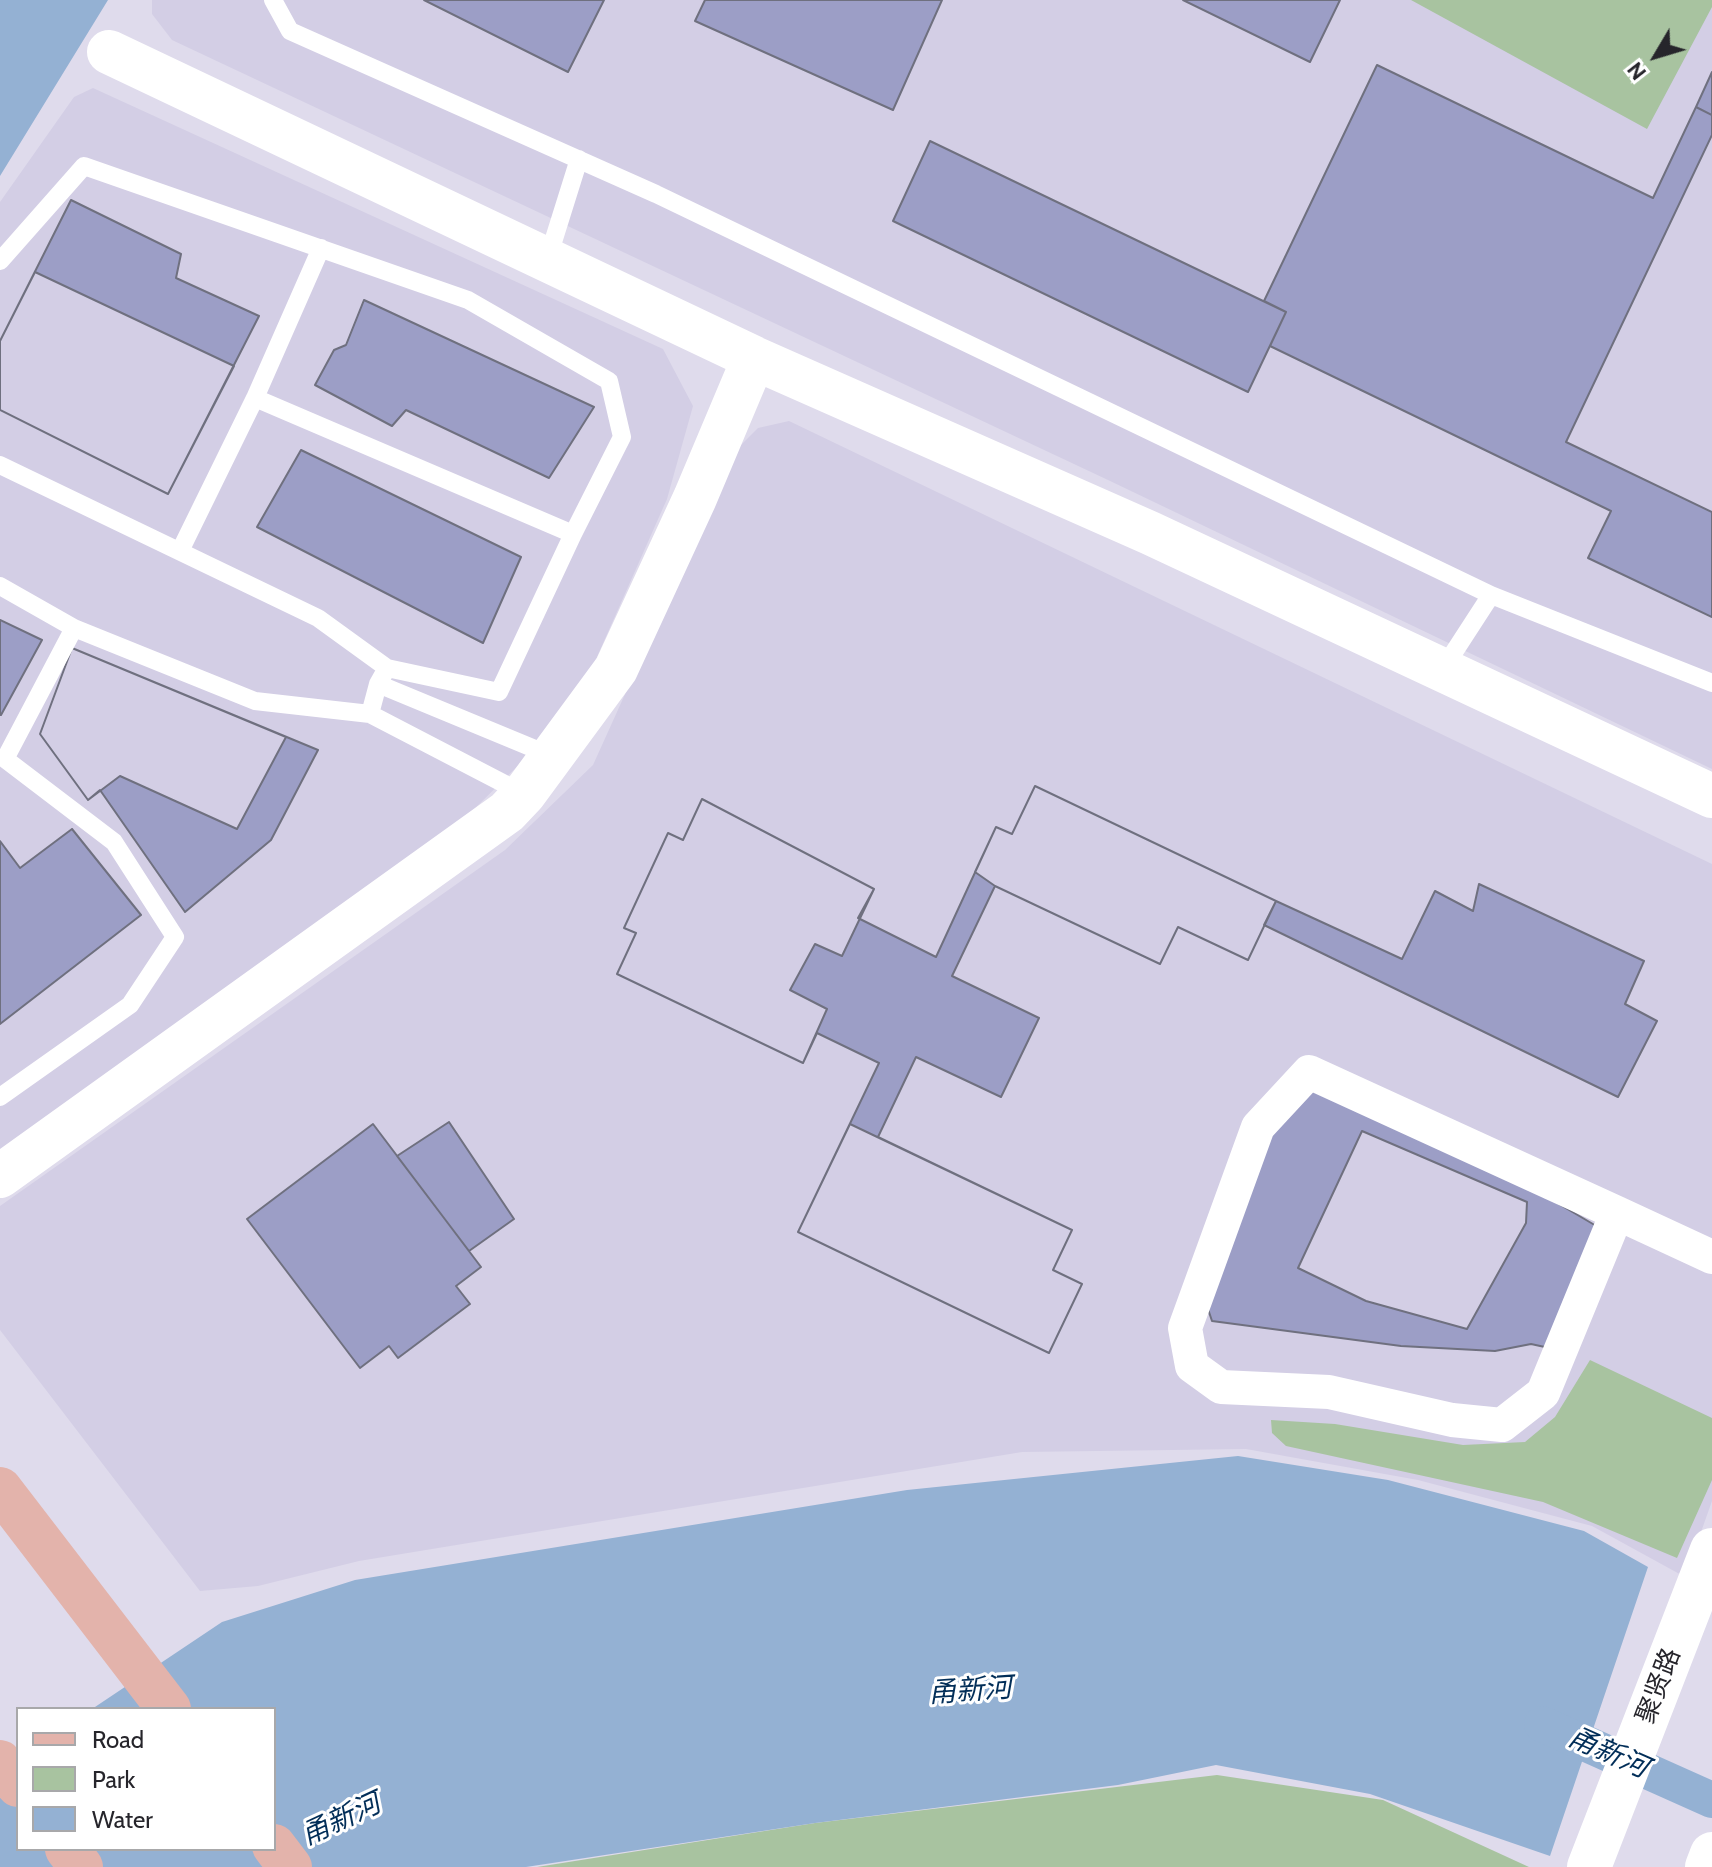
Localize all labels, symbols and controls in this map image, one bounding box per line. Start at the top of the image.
north arrow [1616,16,1696,96]
text: N [1621,57,1652,86]
street label: 聚贤路 [1630,1644,1688,1728]
water label: 甬新河 [927,1671,1013,1711]
legend [16,1707,276,1851]
water label: 甬新河 [1563,1721,1653,1785]
text: Road [92,1725,144,1754]
text: Park [92,1765,135,1794]
water label: 甬新河 [296,1787,386,1853]
text: Water [92,1805,153,1834]

